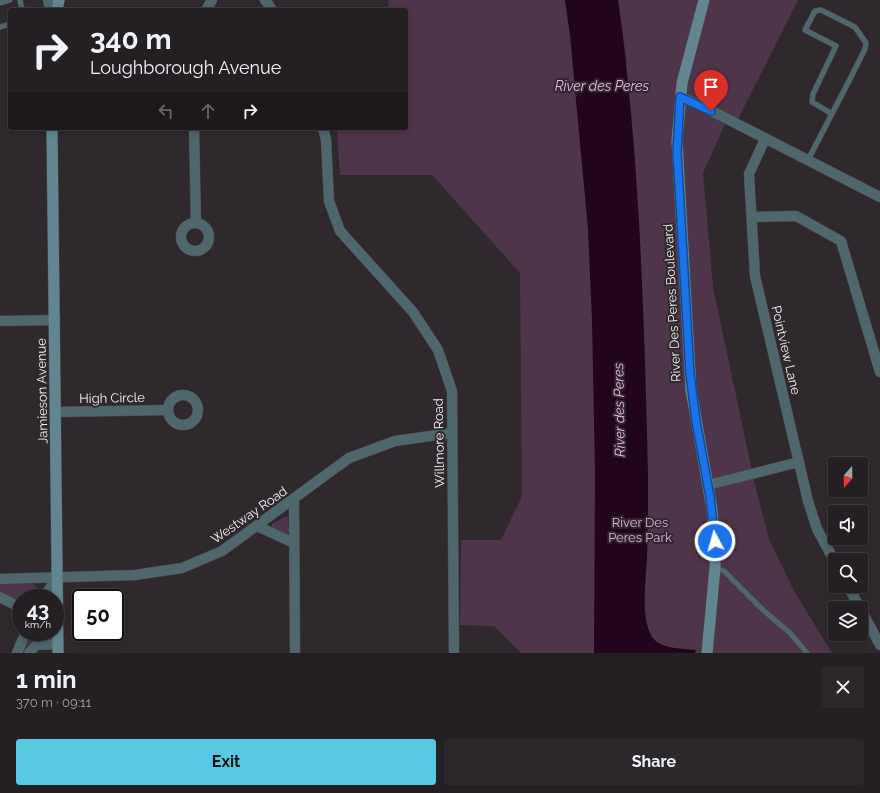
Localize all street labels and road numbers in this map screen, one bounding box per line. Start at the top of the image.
street label: River Des Peres Boulevard [660,224,684,382]
street label: Pointview Lane [768,304,804,396]
street label: Jamieson Avenue [34,338,50,444]
street label: High Circle [79,390,145,406]
street label: Willmore Road [431,398,447,488]
street label: Westway Road [208,483,290,547]

